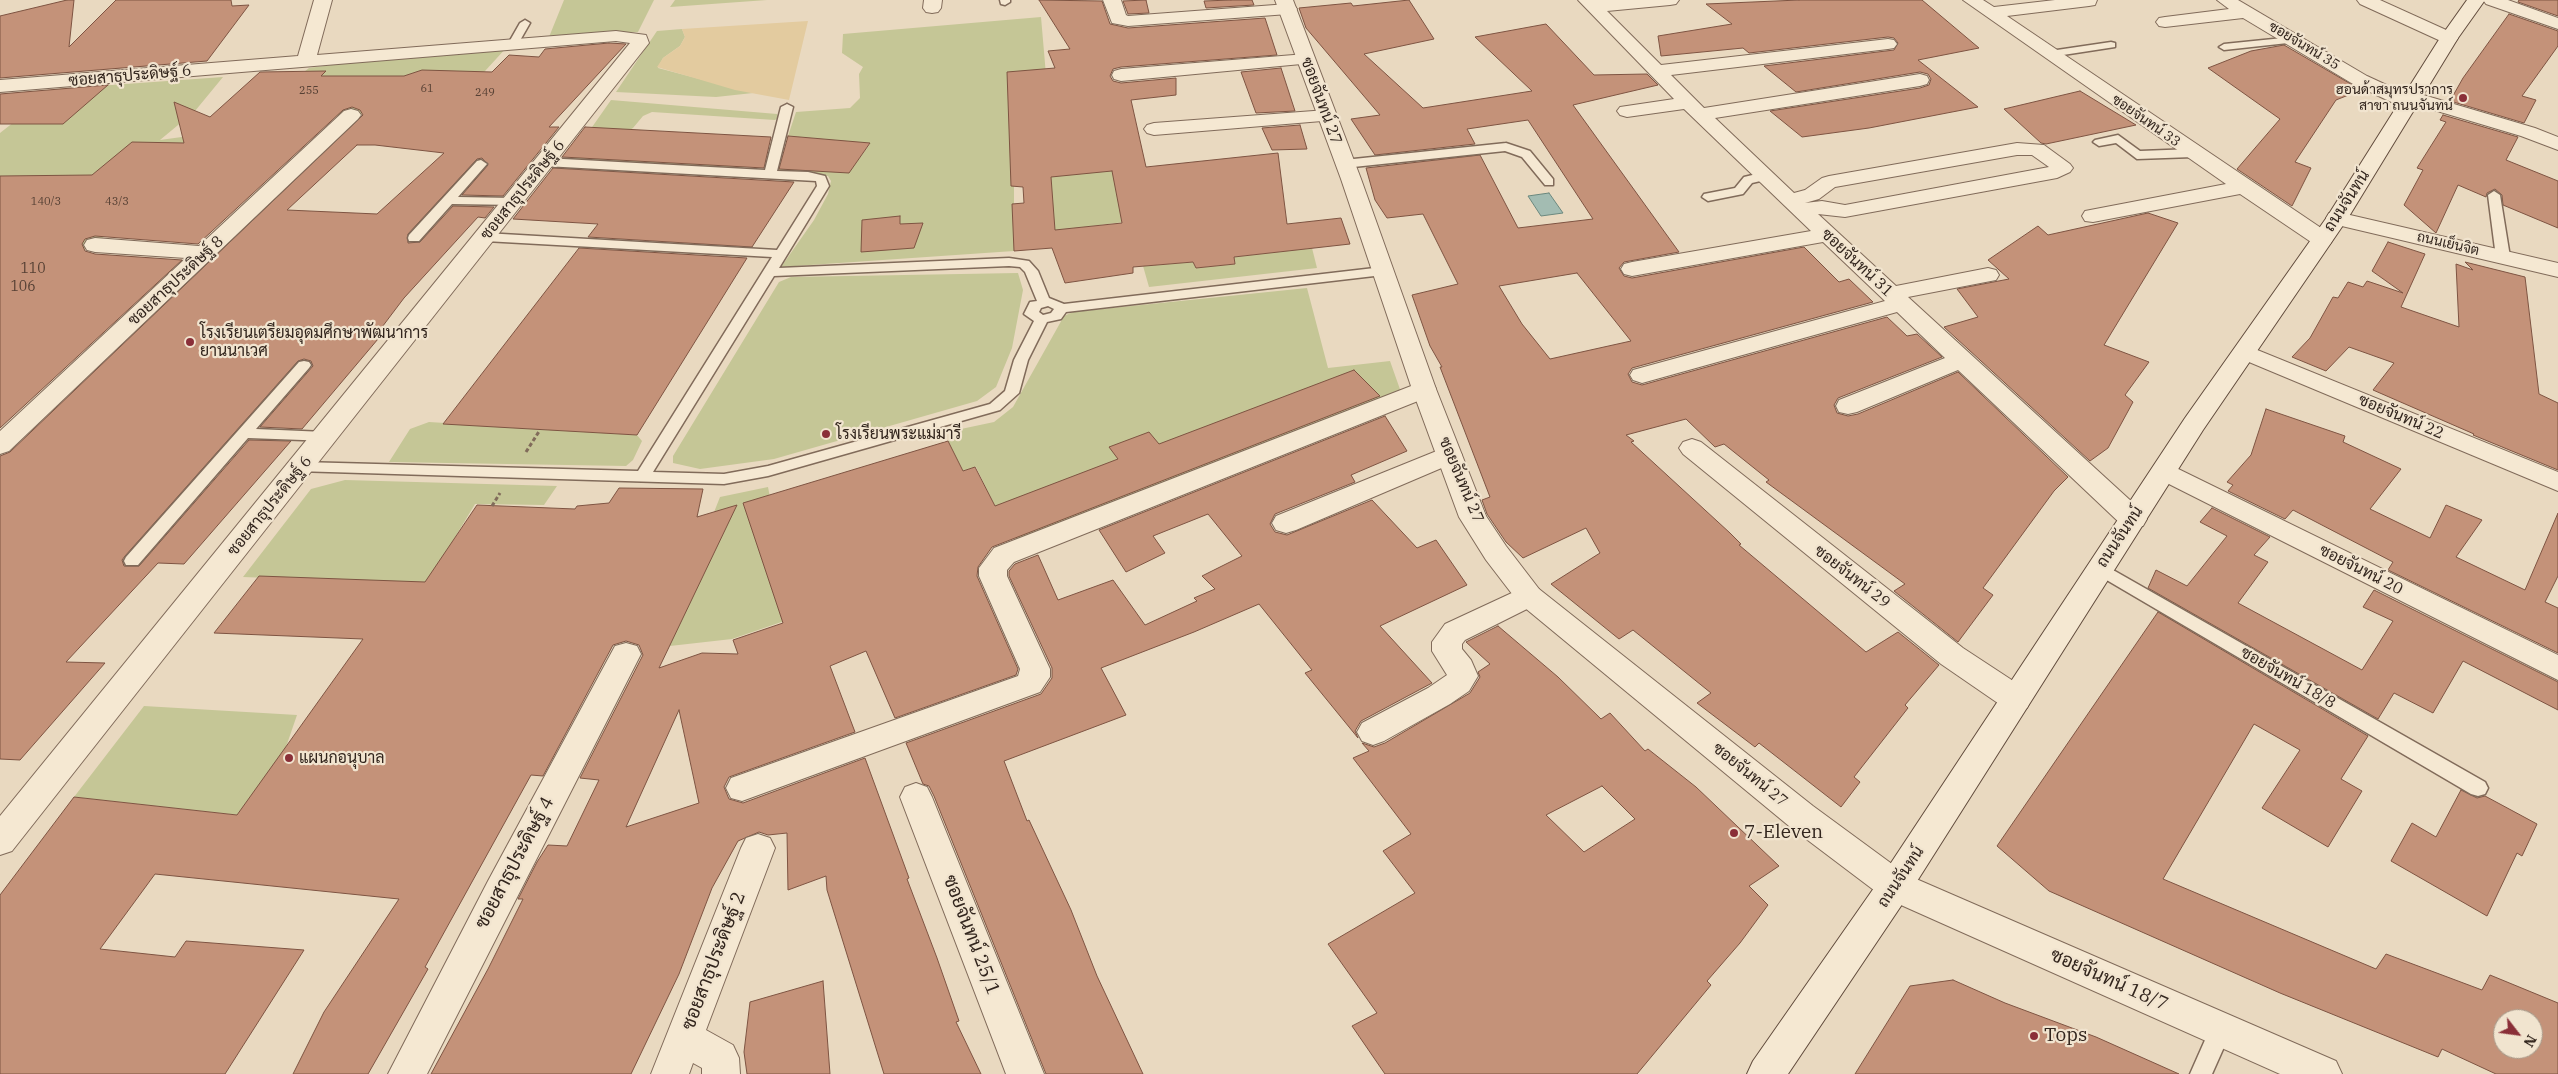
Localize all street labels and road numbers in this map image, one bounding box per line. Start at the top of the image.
street label: ซอยจันทน์ 35 [2266,18,2342,74]
street label: ซอยจันทน์ 27 [1296,55,1346,147]
street label: ซอยสาธุประดิษฐ์ 6 [68,61,192,91]
street label: ซอยจันทน์ 33 [2109,91,2183,151]
street label: ซอยสาธุประดิษฐ์ 6 [477,136,569,244]
street label: ถนนจันทน์ [2320,167,2374,235]
street label: ซอยจันทน์ 31 [1817,225,1897,301]
street label: ถนนเย็นจิต [2415,229,2481,259]
street label: ซอยสาธุประดิษฐ์ 8 [124,232,228,330]
street label: ซอยจันทน์ 22 [2355,390,2447,444]
street label: ซอยจันทน์ 27 [1434,434,1488,526]
street label: ซอยสาธุประดิษฐ์ 6 [224,452,316,560]
street label: ถนนจันทน์ [2093,503,2147,571]
street label: ซอยจันทน์ 29 [1810,541,1894,613]
street label: ซอยจันทน์ 20 [2316,541,2406,599]
street label: ซอยจันทน์ 18/8 [2237,643,2339,713]
street label: ซอยจันทน์ 27 [1709,739,1791,811]
street label: ซอยสาธุประดิษฐ์ 4 [471,793,559,933]
street label: ถนนจันทน์ [1874,843,1928,911]
street label: ซอยจันทน์ 25/1 [938,872,1004,998]
street label: ซอยสาธุประดิษฐ์ 2 [677,889,751,1033]
street label: ซอยจันทน์ 18/7 [2047,944,2171,1016]

